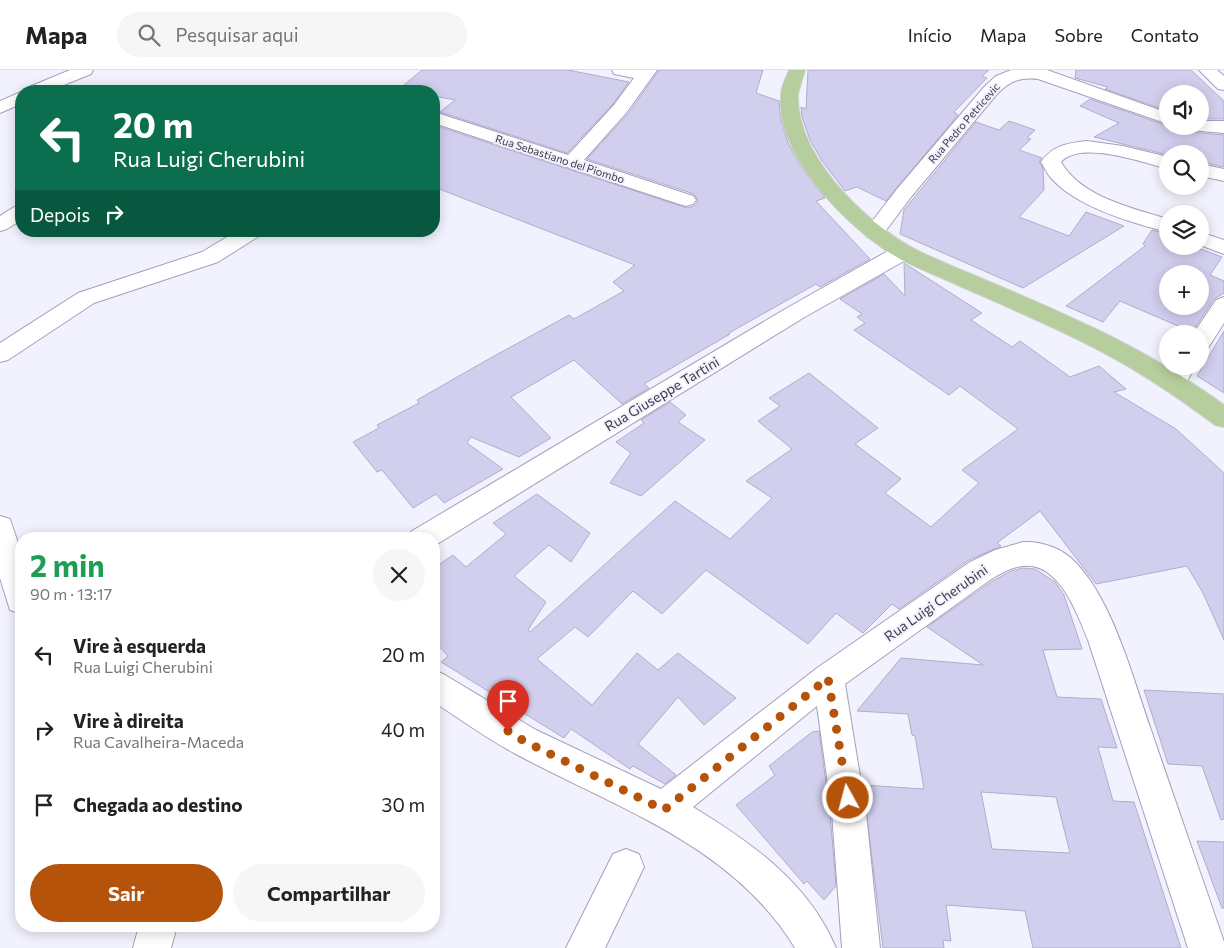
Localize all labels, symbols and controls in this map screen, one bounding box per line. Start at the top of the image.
search box [117,12,467,57]
text: Mapa [25,20,87,49]
icon: search [135,21,163,49]
text: Pesquisar aqui [175,23,299,46]
text: Início [908,24,952,46]
text: Mapa [980,24,1026,46]
text: Sobre [1054,24,1103,46]
text: Contato [1131,24,1199,46]
street label: Rua Pedro Petricevic [925,80,1002,166]
map controls [1159,85,1209,375]
button: sound [1159,85,1209,135]
text: 20 m [113,102,193,145]
icon: left [30,105,95,170]
street label: Rua Sebastiano del Piombo [494,131,627,186]
text: Rua Luigi Cherubini [113,145,305,172]
button: search [1159,145,1209,195]
icon: right [100,200,128,228]
text: Depois [30,203,90,226]
button: layers [1159,205,1209,255]
button: + [1159,265,1209,315]
button: − [1159,325,1209,375]
street label: Rua Giuseppe Tartini [601,353,722,435]
text: 2 min [30,546,105,583]
button: close [373,549,425,601]
street label: Rua Luigi Cherubini [881,561,991,645]
text: 90 m · 13:17 [30,584,112,603]
text: Vire à esquerda [73,634,206,657]
icon: left [30,641,58,669]
text: 20 m [382,643,425,666]
text: Rua Luigi Cherubini [73,657,213,676]
pin [487,680,529,731]
icon: arrive [494,687,522,715]
text: Vire à direita [73,709,184,732]
icon: right [30,716,58,744]
text: 40 m [381,718,425,741]
text: Rua Cavalheira-Maceda [73,732,244,751]
position arrow [821,771,873,823]
icon: arrive [30,791,58,819]
text: Chegada ao destino [73,793,243,816]
text: 30 m [382,793,425,816]
button: Sair [30,864,223,922]
button: Compartilhar [233,864,425,922]

